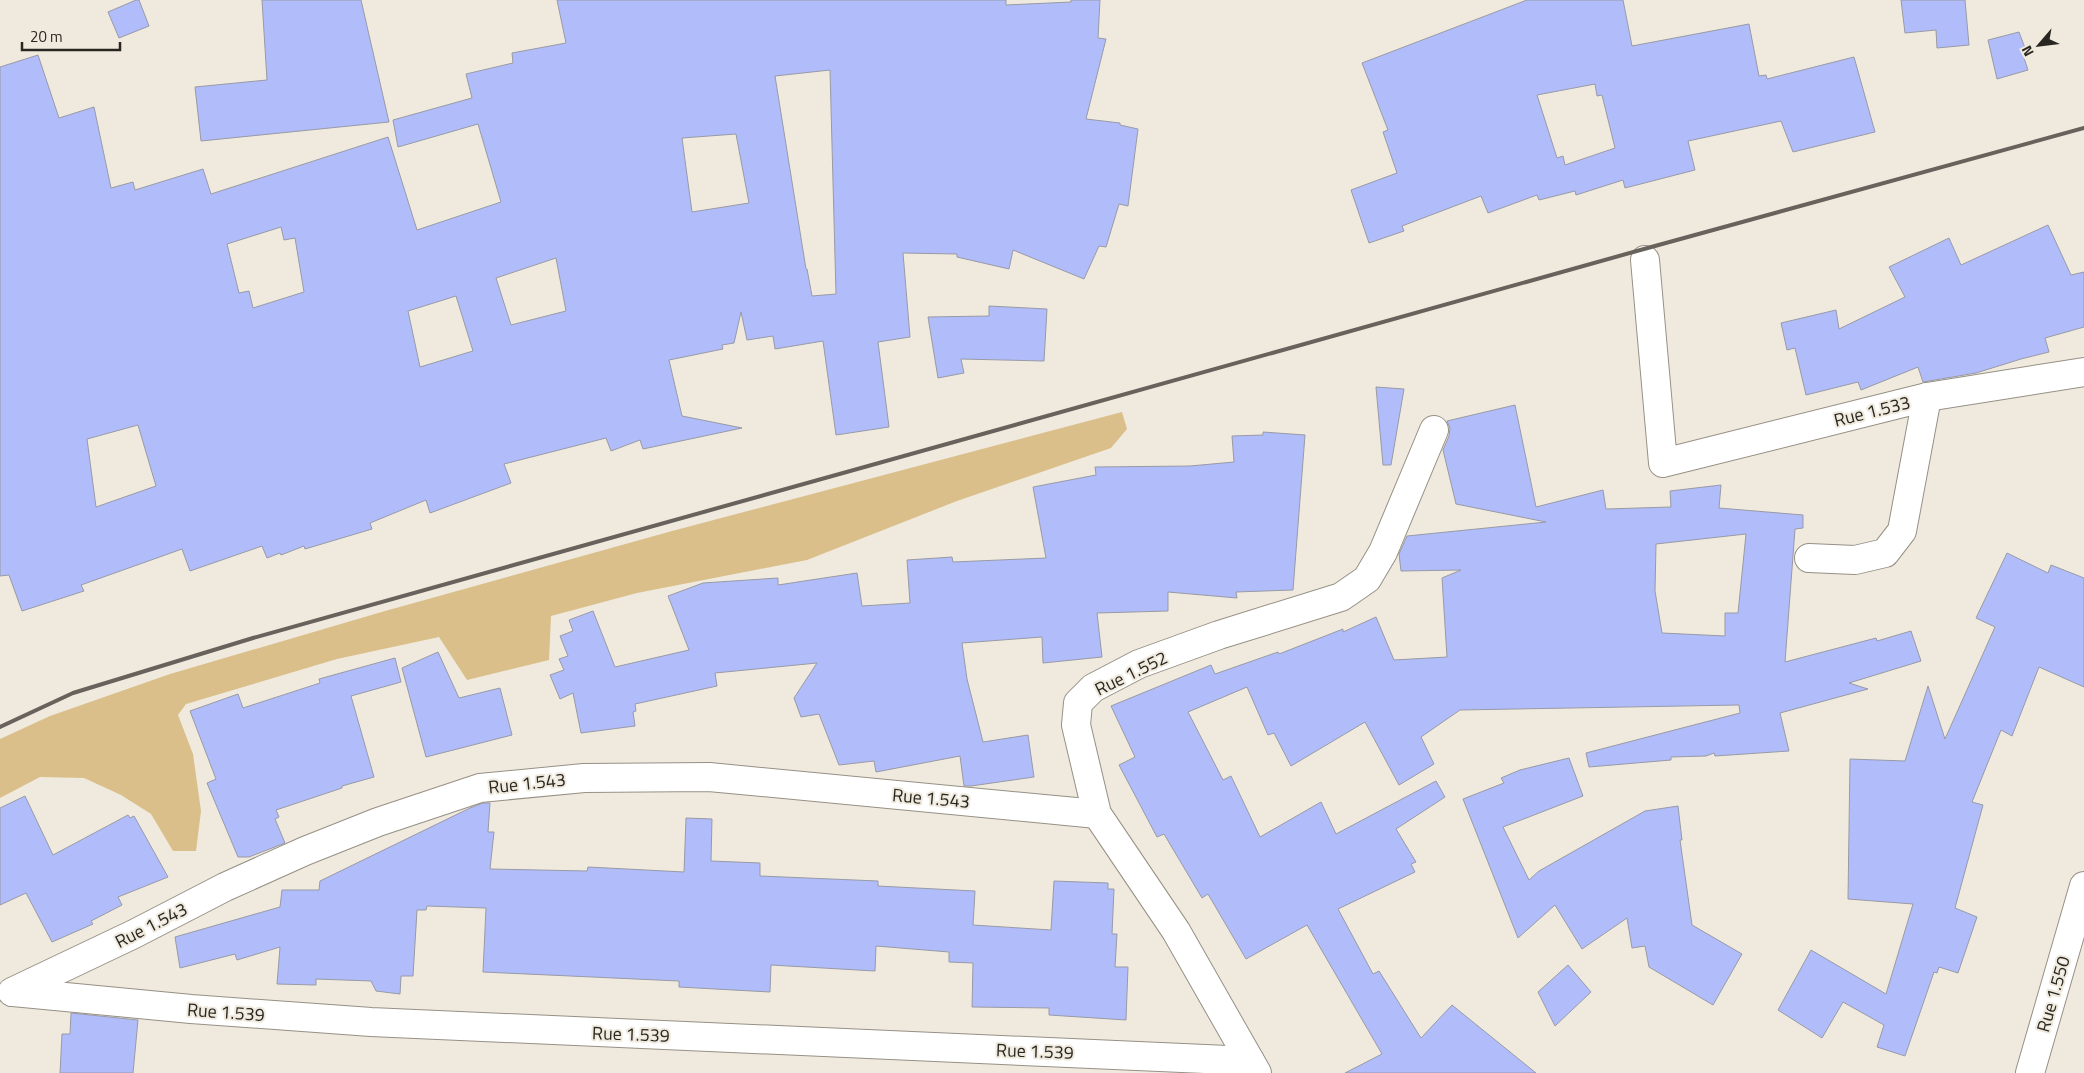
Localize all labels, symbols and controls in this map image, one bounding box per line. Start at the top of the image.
scale bar [22,20,120,52]
north arrow [2014,20,2064,70]
text: 20 m [30,25,63,48]
text: N [2016,42,2039,61]
street label: Rue 1.533 [1831,388,1913,434]
street label: Rue 1.552 [1090,644,1172,702]
street label: Rue 1.543 [487,766,567,800]
street label: Rue 1.543 [891,781,971,815]
street label: Rue 1.543 [110,895,192,955]
street label: Rue 1.550 [2029,953,2077,1035]
street label: Rue 1.539 [186,996,266,1028]
street label: Rue 1.539 [592,1019,670,1049]
street label: Rue 1.539 [996,1036,1074,1066]

